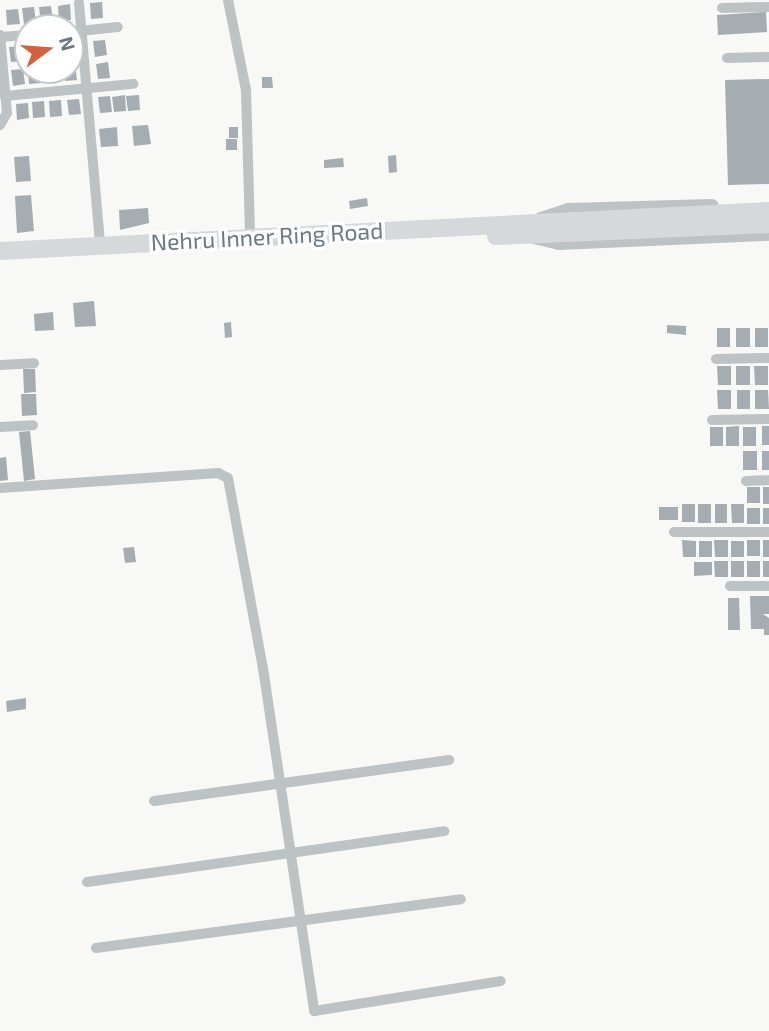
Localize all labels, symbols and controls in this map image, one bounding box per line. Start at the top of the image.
north arrow [14,14,84,84]
text: N [55,34,81,53]
street label: Nehru Inner Ring Road [150,216,384,256]

